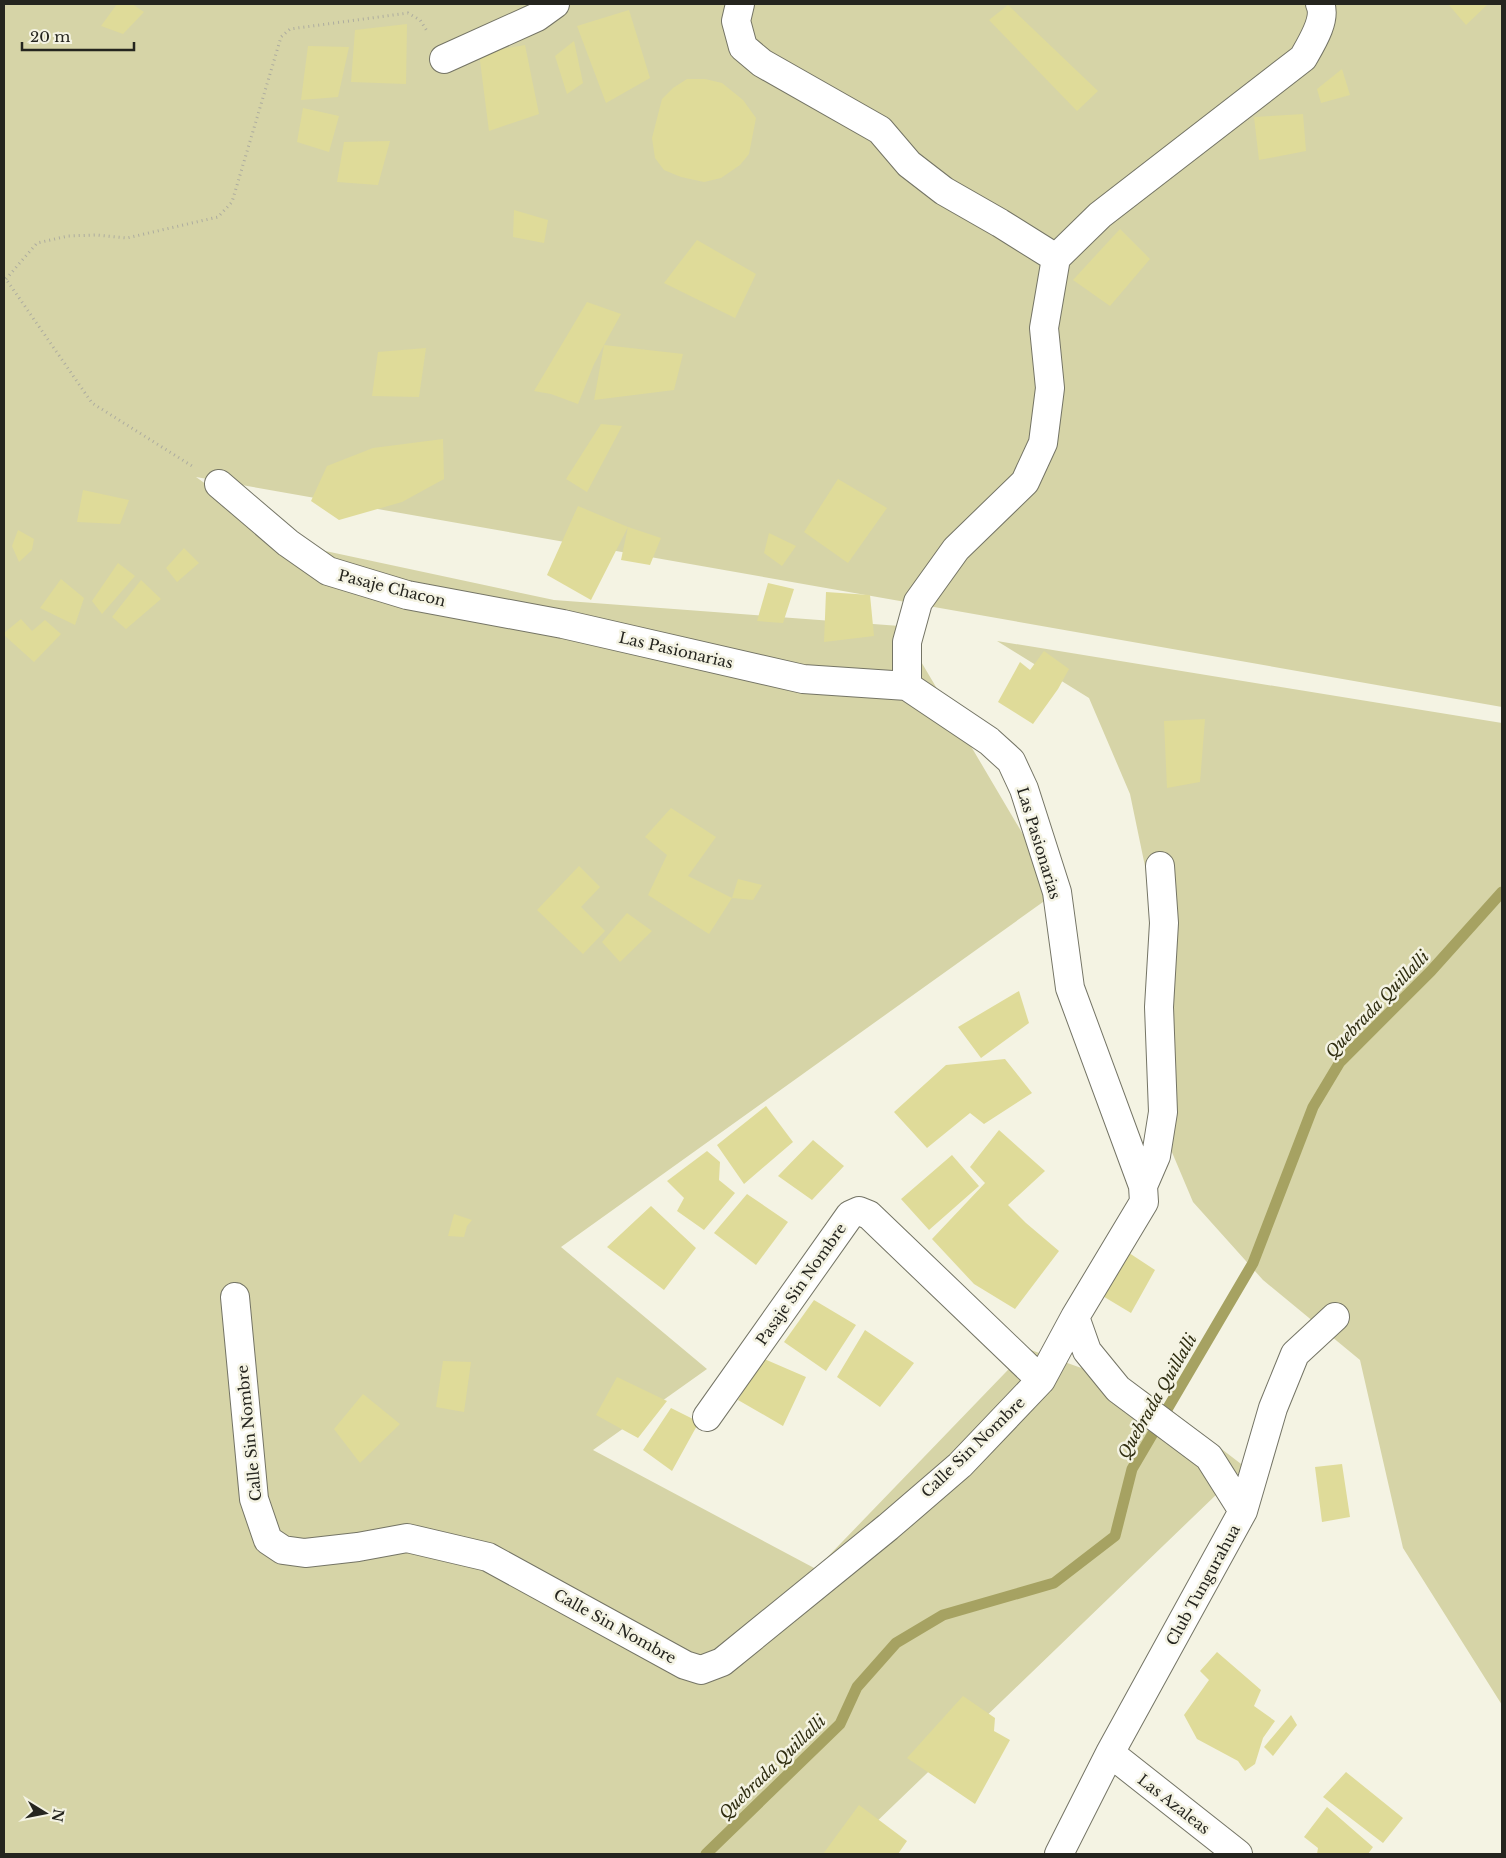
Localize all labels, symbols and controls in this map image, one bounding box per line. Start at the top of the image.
scale bar [22,20,135,52]
text: 20 m [30,27,70,46]
street label: Pasaje Chacon [336,565,448,611]
street label: Las Pasionarias [617,628,735,672]
street label: Las Pasionarias [1013,784,1065,902]
water label: Quebrada Quillalli [1321,946,1433,1061]
street label: Pasaje Sin Nombre [752,1219,850,1349]
water label: Quebrada Quillalli [1113,1330,1201,1462]
street label: Calle Sin Nombre [232,1364,266,1502]
street label: Calle Sin Nombre [917,1393,1029,1501]
street label: Club Tungurahua [1162,1521,1244,1649]
street label: Calle Sin Nombre [551,1585,679,1667]
water label: Quebrada Quillalli [715,1711,830,1823]
street label: Las Azaleas [1134,1770,1214,1838]
north arrow [20,1788,70,1838]
text: N [48,1807,68,1823]

